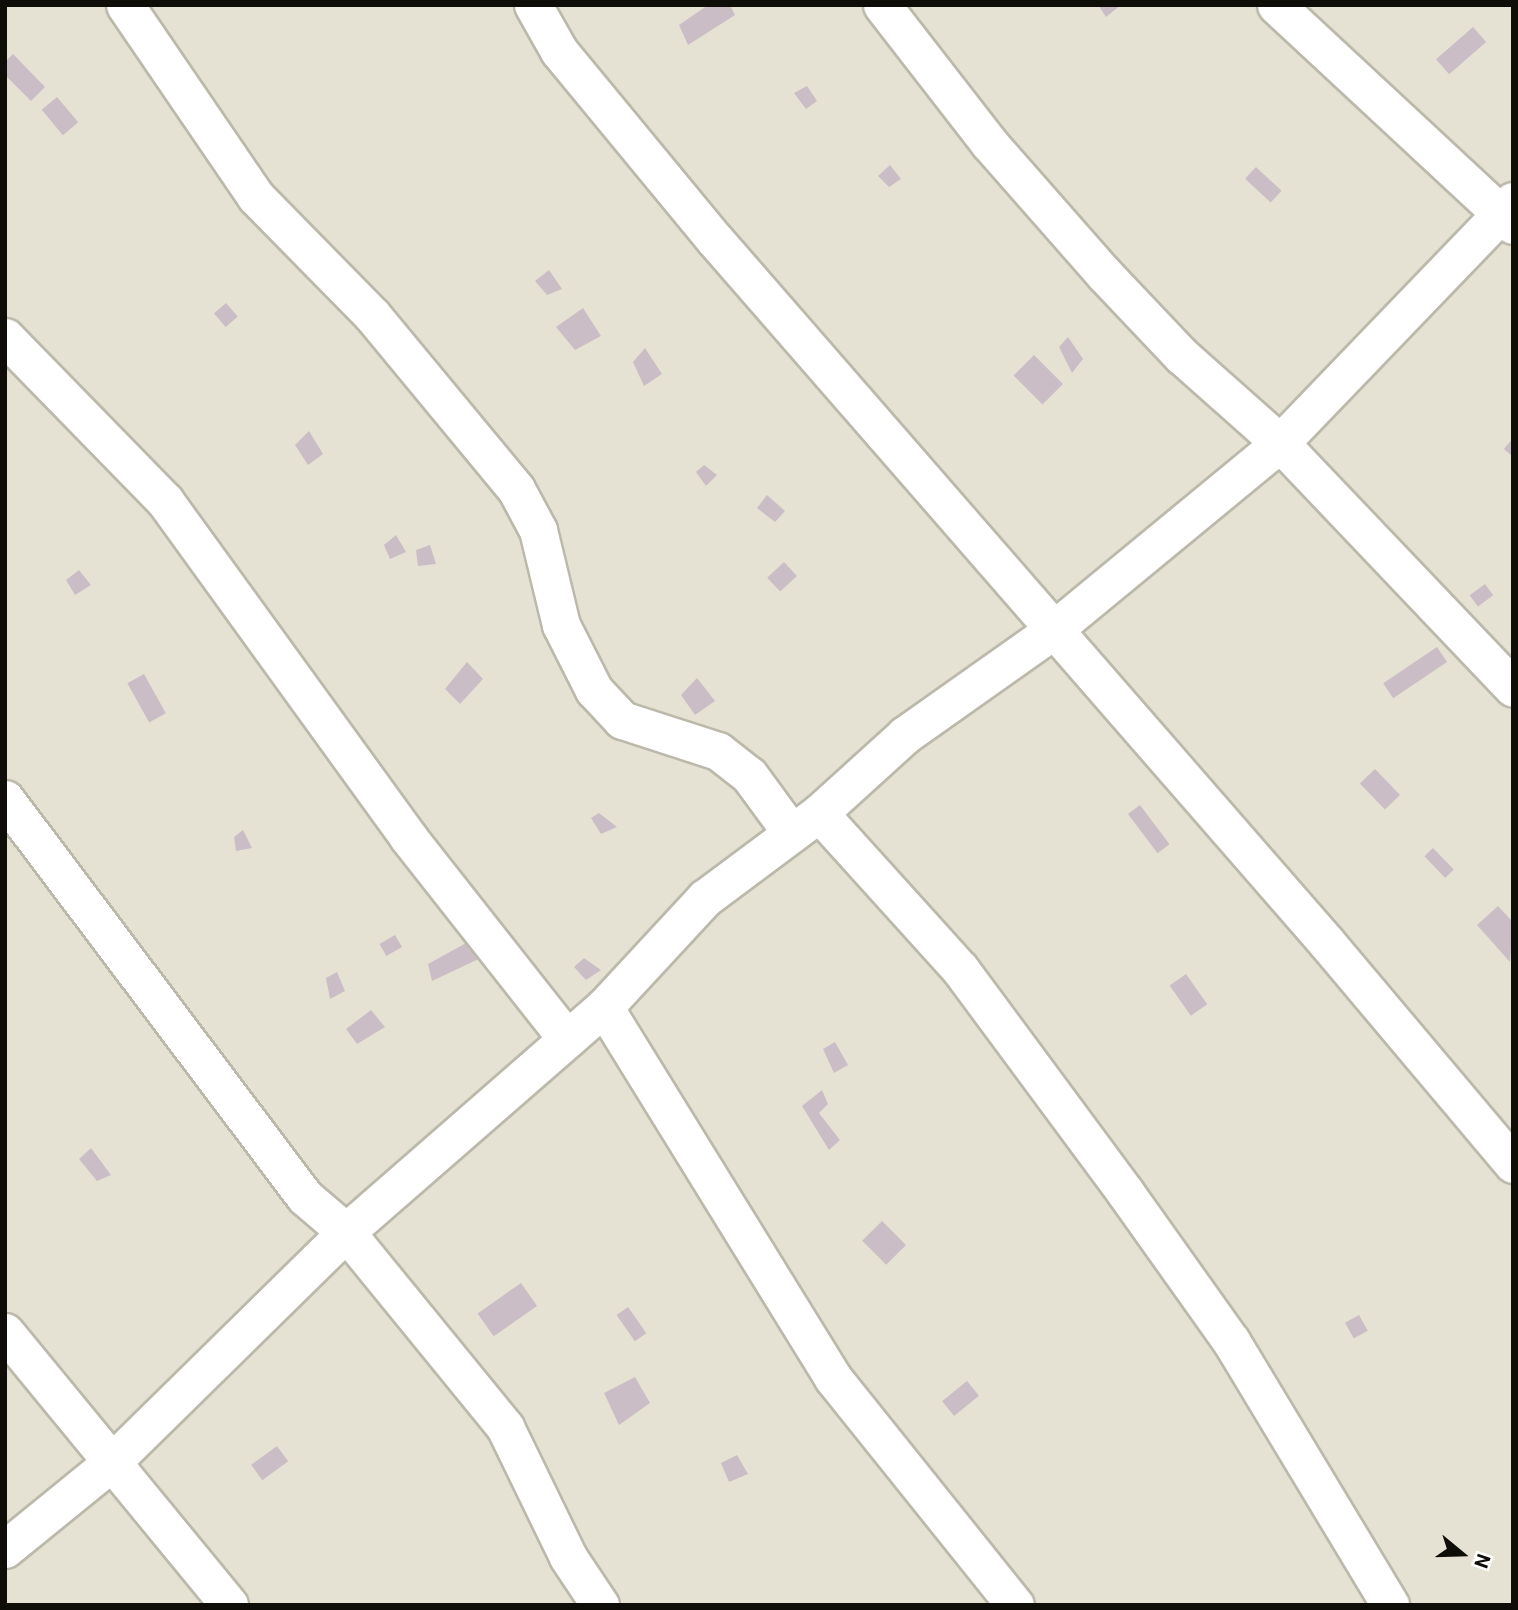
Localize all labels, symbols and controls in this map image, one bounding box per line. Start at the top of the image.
north arrow [1427,1519,1497,1589]
text: N [1469,1551,1495,1571]

